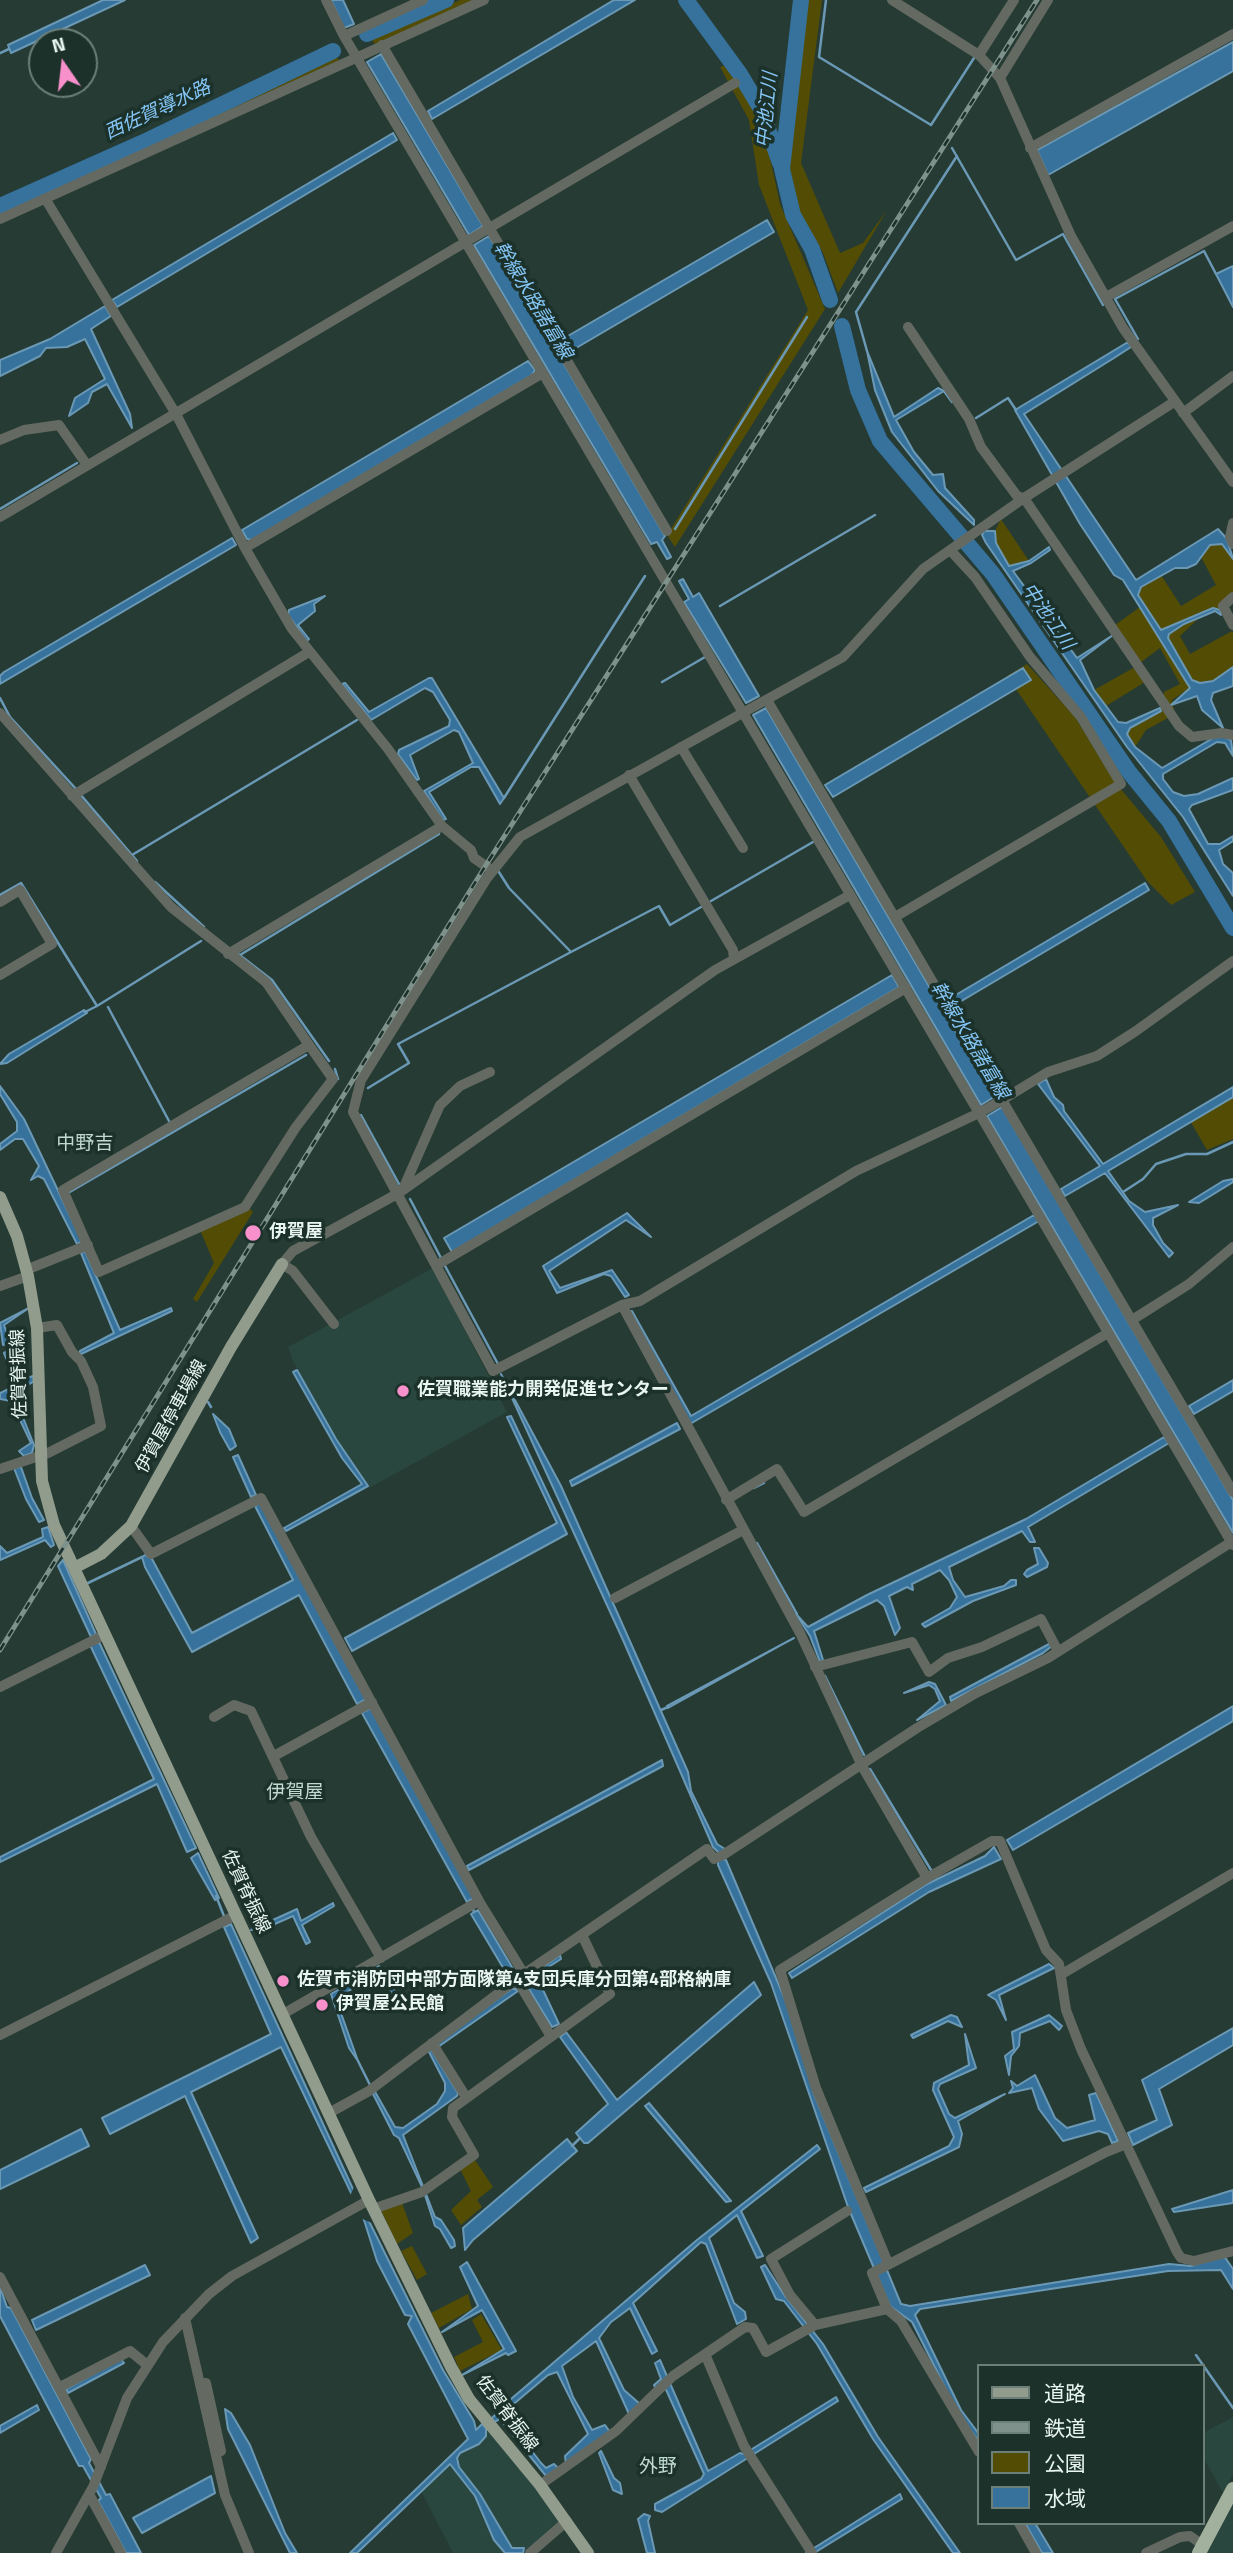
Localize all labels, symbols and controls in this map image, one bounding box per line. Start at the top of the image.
north arrow [28,28,98,98]
text: N [48,28,68,60]
water label: 中池江川 [753,71,783,149]
water label: 西佐賀導水路 [102,77,214,145]
water label: 幹線水路諸富線 [488,238,576,364]
water label: 中池江川 [1016,579,1078,655]
water label: 幹線水路諸富線 [925,978,1013,1104]
district label: 中野吉 [57,1133,113,1155]
place label: 伊賀屋 [269,1222,323,1244]
marker: 伊賀屋 [243,1223,263,1243]
street label: 佐賀脊振線 [8,1329,32,1419]
street label: 伊賀屋停車場線 [132,1357,212,1477]
place label: 佐賀職業能力開発促進センター [417,1380,669,1402]
marker: 佐賀職業能力開発促進センター [395,1383,411,1399]
district label: 伊賀屋 [267,1782,323,1804]
street label: 佐賀脊振線 [216,1847,274,1937]
place label: 佐賀市消防団中部方面隊第4支団兵庫分団第4部格納庫 [297,1970,731,1992]
marker: 佐賀市消防団中部方面隊第4支団兵庫分団第4部格納庫 [275,1973,291,1989]
place label: 伊賀屋公民館 [336,1994,444,2016]
marker: 伊賀屋公民館 [314,1997,330,2013]
legend [978,2364,1205,2525]
street label: 佐賀脊振線 [470,2372,542,2456]
text: 道路 [1044,2377,1086,2409]
text: 鉄道 [1044,2412,1086,2444]
text: 公園 [1044,2447,1086,2479]
district label: 外野 [639,2456,677,2478]
text: 水域 [1044,2482,1086,2514]

